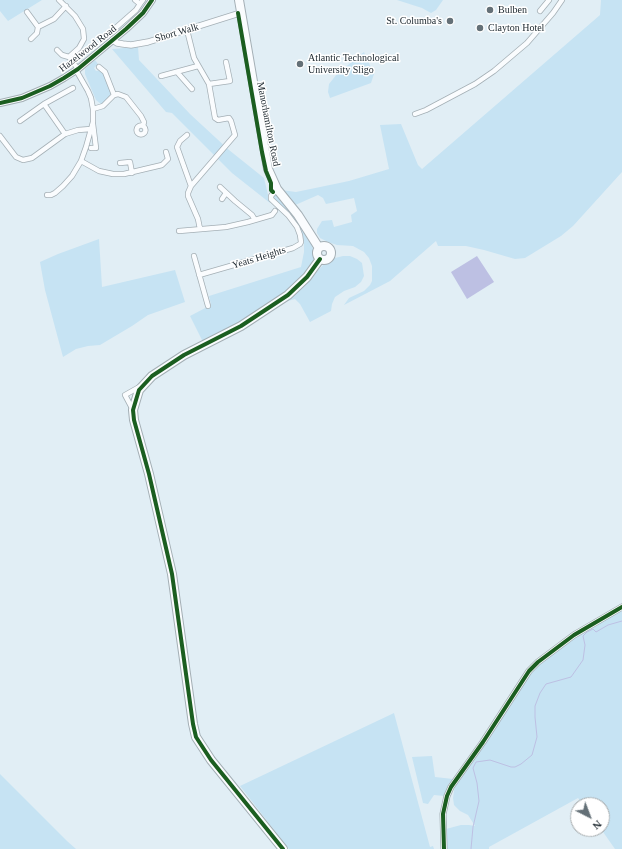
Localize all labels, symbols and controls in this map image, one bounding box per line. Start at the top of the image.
place label: Bulben [498,4,527,16]
marker: Bulben [485,5,495,15]
place label: St. Columba's [386,15,442,27]
marker: St. Columba's [445,16,455,26]
street label: Short Walk [154,21,200,45]
place label: Clayton Hotel [488,22,544,34]
street label: Hazelwood Road [57,23,119,75]
marker: Clayton Hotel [475,23,485,33]
place label: Atlantic Technological University Sligo [308,52,399,76]
marker: Atlantic Technological University Sligo [295,59,305,69]
street label: Manorhamilton Road [254,81,282,167]
street label: Yeats Heights [231,244,287,272]
north arrow [570,797,610,837]
text: N [590,818,604,832]

